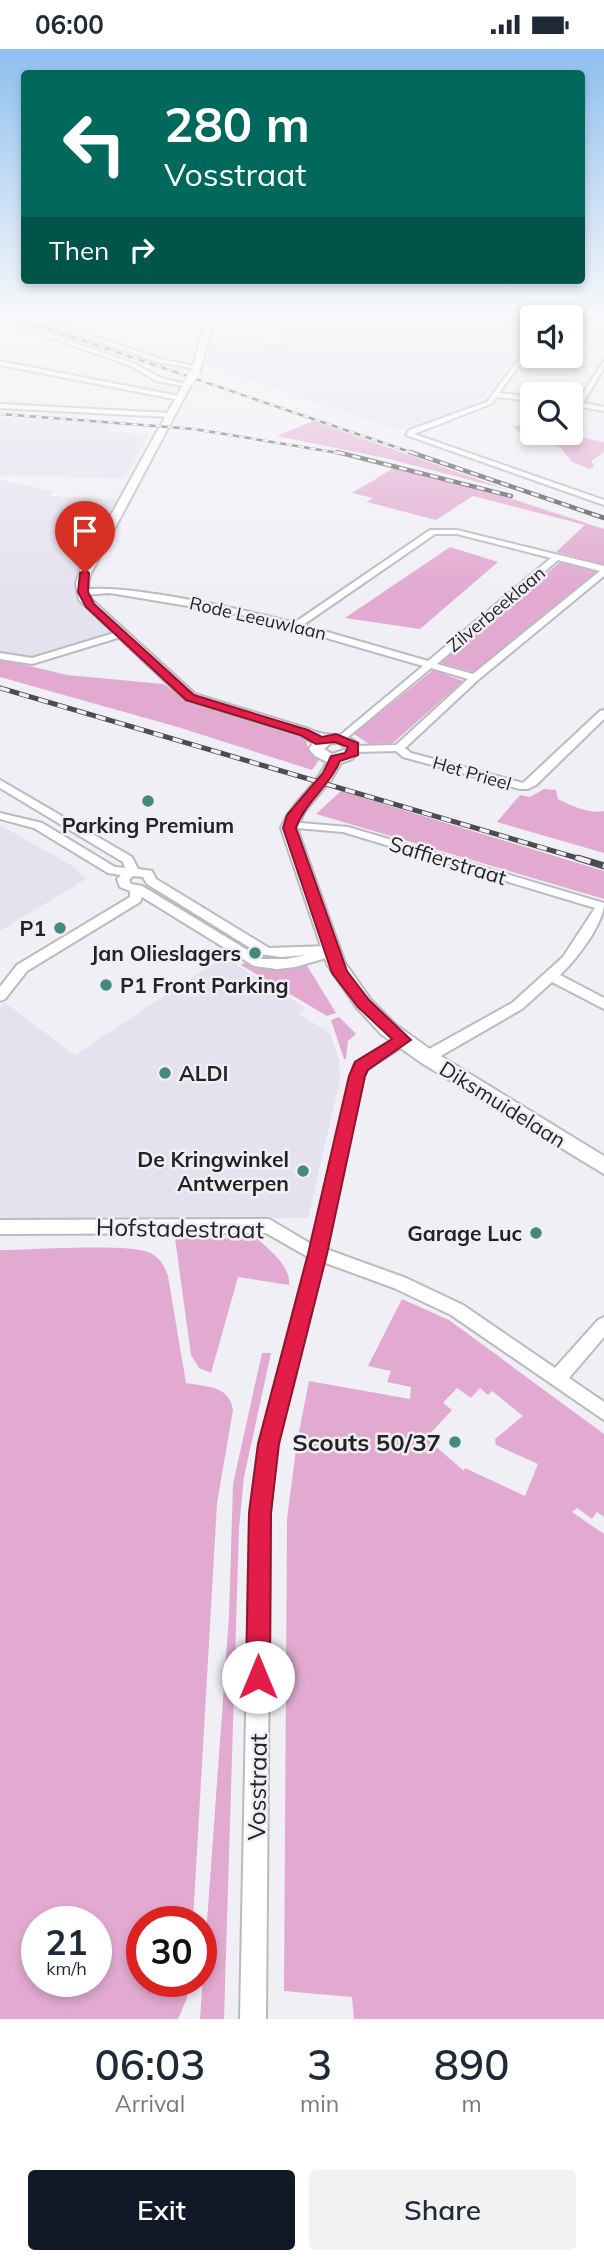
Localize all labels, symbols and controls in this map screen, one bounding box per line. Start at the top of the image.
text: 06:00 [35,8,104,41]
text: 280 m [164,93,310,154]
icon: left [49,98,140,189]
text: Vosstraat [164,154,307,194]
icon: right [123,231,161,269]
text: Then [49,234,109,267]
map controls [520,305,583,445]
button: sound [520,305,583,368]
button: search [520,382,583,445]
pin [55,501,115,573]
icon: arrive [66,512,104,550]
street label: Zilverbeeklaan [442,561,550,657]
street label: Rode Leeuwlaan [187,591,329,645]
street label: Het Prieel [430,751,514,795]
marker: Parking Premium [140,793,156,809]
place label: Parking Premium [62,812,234,838]
street label: Saffierstraat [386,830,510,890]
place label: P1 [19,915,46,941]
marker: P1 [52,920,68,936]
place label: Jan Olieslagers [91,940,241,966]
marker: Jan Olieslagers [247,945,263,961]
place label: P1 Front Parking [120,972,289,998]
marker: P1 Front Parking [98,977,114,993]
street label: Diksmuidelaan [435,1055,571,1153]
place label: ALDI [179,1060,228,1086]
marker: ALDI [157,1065,173,1081]
place label: De Kringwinkel Antwerpen [137,1146,289,1196]
marker: De Kringwinkel Antwerpen [295,1163,311,1179]
street label: Hofstadestraat [96,1212,264,1244]
place label: Garage Luc [407,1220,522,1246]
marker: Garage Luc [528,1225,544,1241]
place label: Scouts 50/37 [292,1427,441,1457]
marker: Scouts 50/37 [447,1434,463,1450]
position arrow [221,1640,295,1714]
street label: Vosstraat [241,1733,273,1841]
speed limit sign: 30 [126,1906,217,1997]
text: 21 [45,1920,88,1964]
text: km/h [46,1957,87,1980]
text: 06:03 [95,2038,205,2091]
text: 3 [307,2038,332,2091]
text: 890 [434,2038,509,2091]
text: Arrival [115,2089,185,2118]
text: min [300,2089,339,2118]
text: m [461,2089,482,2118]
button: Exit [28,2170,295,2250]
button: Share [309,2170,576,2250]

